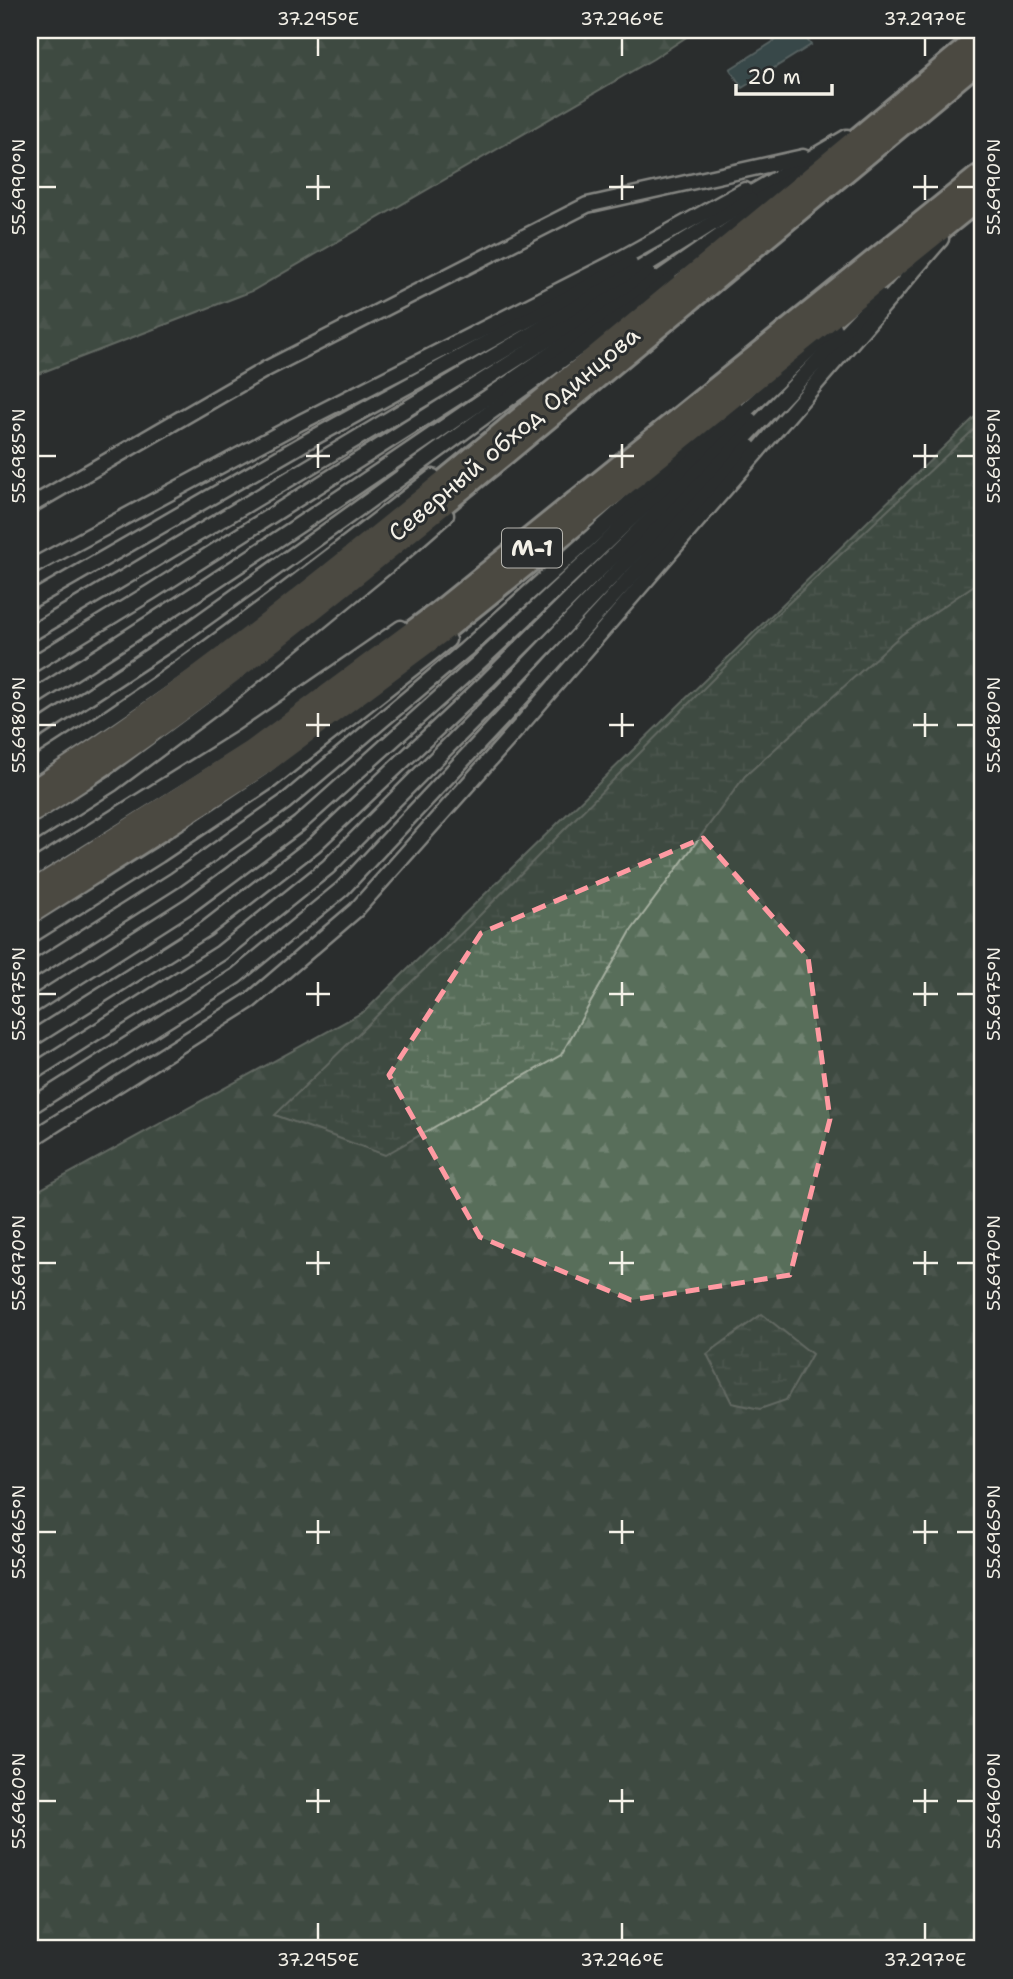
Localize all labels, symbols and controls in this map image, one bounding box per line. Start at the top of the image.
text: 37.295°E [277,7,359,31]
text: 37.296°E [580,7,664,31]
text: 37.297°E [884,7,966,31]
scale bar [736,52,833,96]
text: 20 m [747,63,801,91]
text: 55.6990°N [7,139,31,235]
text: 55.6990°N [982,139,1006,235]
street label: Северный обход Одинцова [381,319,647,549]
text: 55.6985°N [7,409,31,503]
text: 55.6985°N [982,409,1006,503]
road number: М-1 [502,528,562,568]
text: 55.6980°N [7,677,31,773]
text: 55.6980°N [982,677,1006,773]
text: 55.6975°N [7,947,31,1041]
text: 55.6975°N [982,947,1006,1041]
text: 55.6970°N [7,1215,31,1311]
text: 55.6970°N [982,1215,1006,1311]
text: 55.6965°N [7,1485,31,1579]
text: 55.6965°N [982,1485,1006,1579]
text: 55.6960°N [7,1753,31,1849]
text: 55.6960°N [982,1753,1006,1849]
text: 37.295°E [277,1948,359,1972]
text: 37.296°E [580,1948,664,1972]
text: 37.297°E [884,1948,966,1972]

